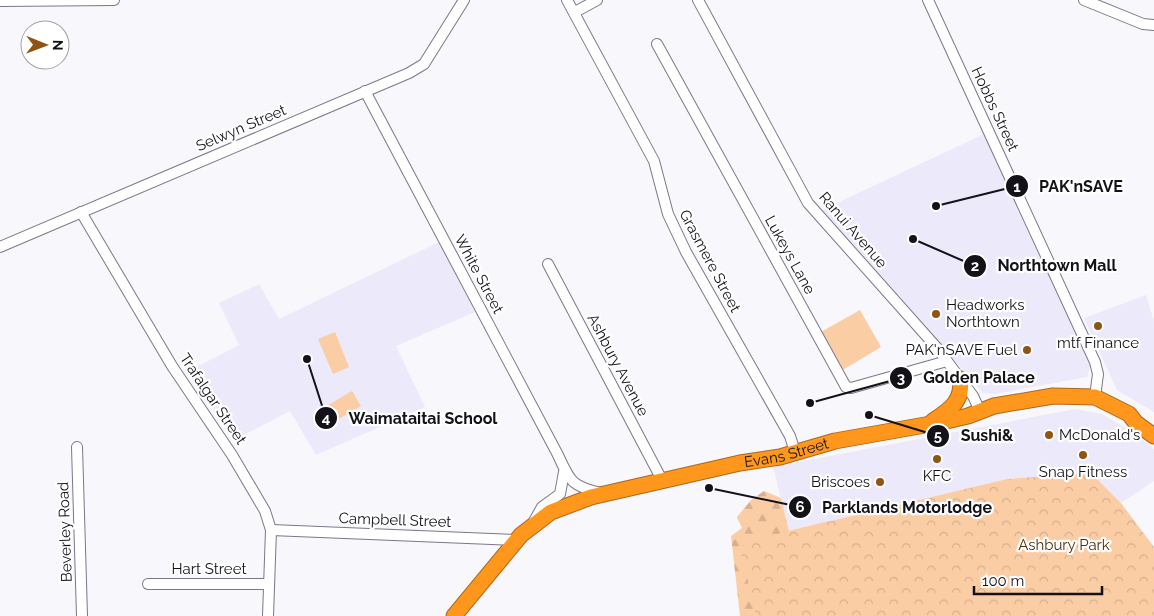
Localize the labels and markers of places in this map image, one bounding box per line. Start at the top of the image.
callout: PAK'nSAVE [1004,171,1133,202]
callout: Northtown Mall [963,250,1127,281]
place label: Headworks Northtown [946,296,1025,331]
marker: Headworks Northtown [930,308,942,320]
marker: mtf Finance [1092,320,1104,332]
place label: mtf Finance [1057,334,1139,352]
place label: PAK'nSAVE Fuel [905,341,1018,359]
marker: PAK'nSAVE Fuel [1021,344,1033,356]
callout: Golden Palace [888,362,1045,393]
callout: Waimataitai School [314,403,508,434]
callout: Sushi& [925,420,1023,451]
place label: McDonald's [1059,426,1140,444]
marker: McDonald's [1043,429,1055,441]
marker: Snap Fitness [1077,449,1089,461]
marker: KFC [931,453,943,465]
place label: Snap Fitness [1039,463,1127,481]
place label: KFC [923,467,951,485]
place label: Briscoes [811,473,870,491]
marker: Briscoes [874,476,886,488]
callout: Parklands Motorlodge [787,492,1002,523]

